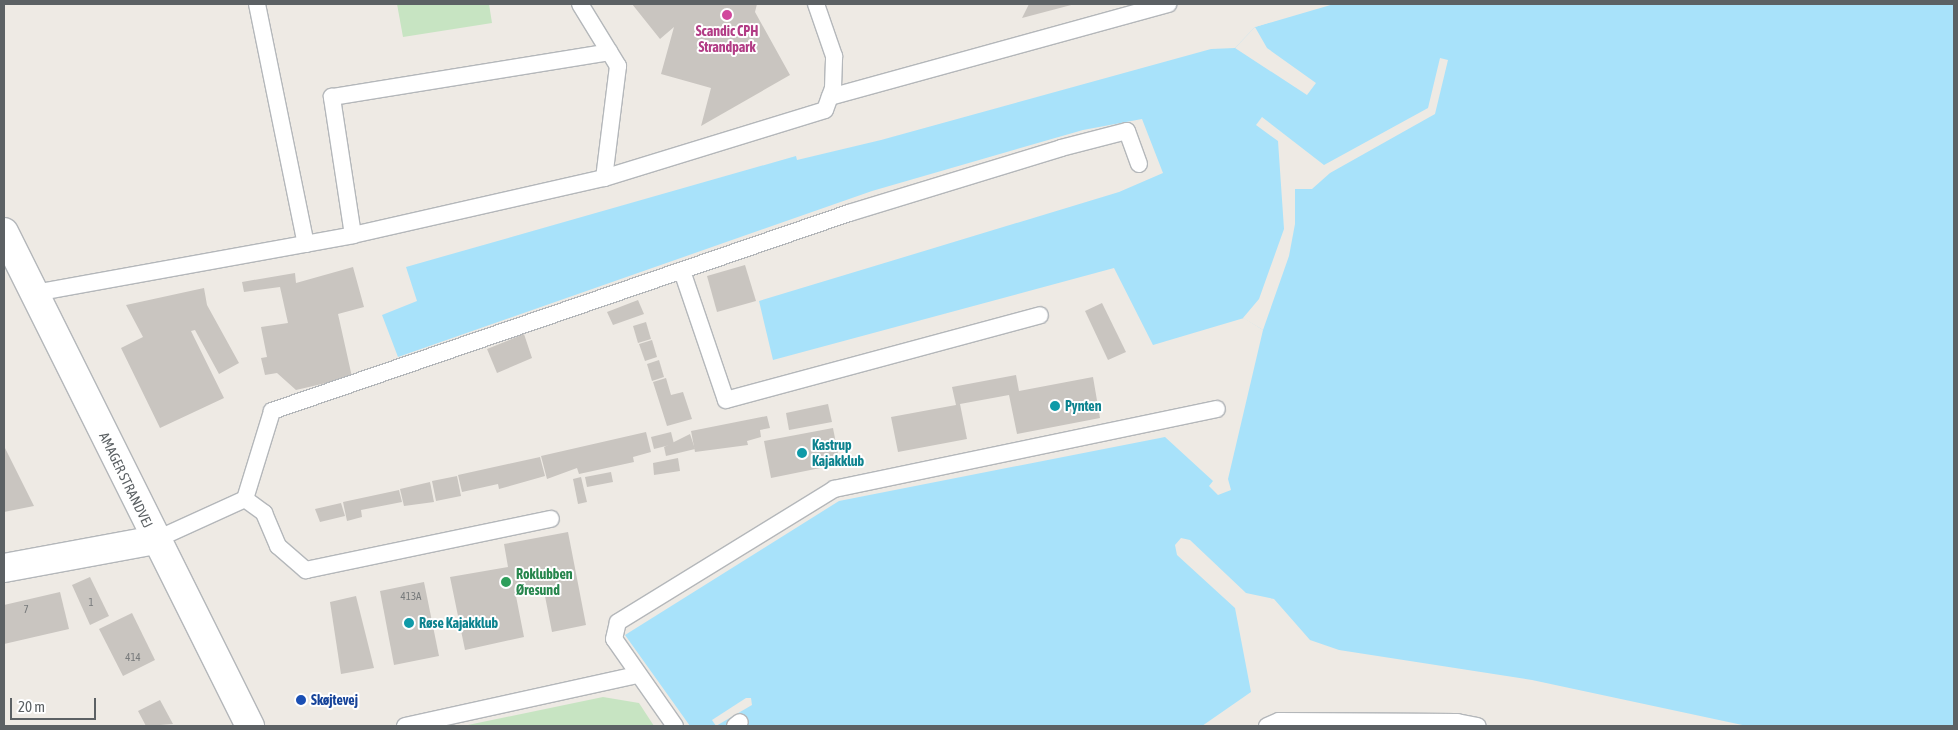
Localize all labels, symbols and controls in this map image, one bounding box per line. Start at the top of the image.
marker: Scandic CPH Strandpark [721,9,733,21]
place label: Scandic CPH Strandpark [696,23,758,56]
place label: Pynten [1065,398,1101,414]
marker: Pynten [1049,400,1061,412]
street label: AMAGER STRANDVEJ [96,429,156,531]
place label: Kastrup Kajakklub [812,437,864,470]
marker: Kastrup Kajakklub [796,447,808,459]
place label: Roklubben Øresund [516,566,573,598]
marker: Roklubben Øresund [500,576,512,588]
house number: 413A [401,589,421,603]
house number: 1 [88,595,94,609]
house number: 7 [23,602,29,616]
place label: Røse Kajakklub [419,615,498,631]
marker: Røse Kajakklub [403,617,415,629]
house number: 414 [125,650,141,664]
scale bar [12,688,99,720]
place label: Skøjtevej [311,692,358,708]
marker: Skøjtevej [295,694,307,706]
text: 20 m [18,698,45,715]

